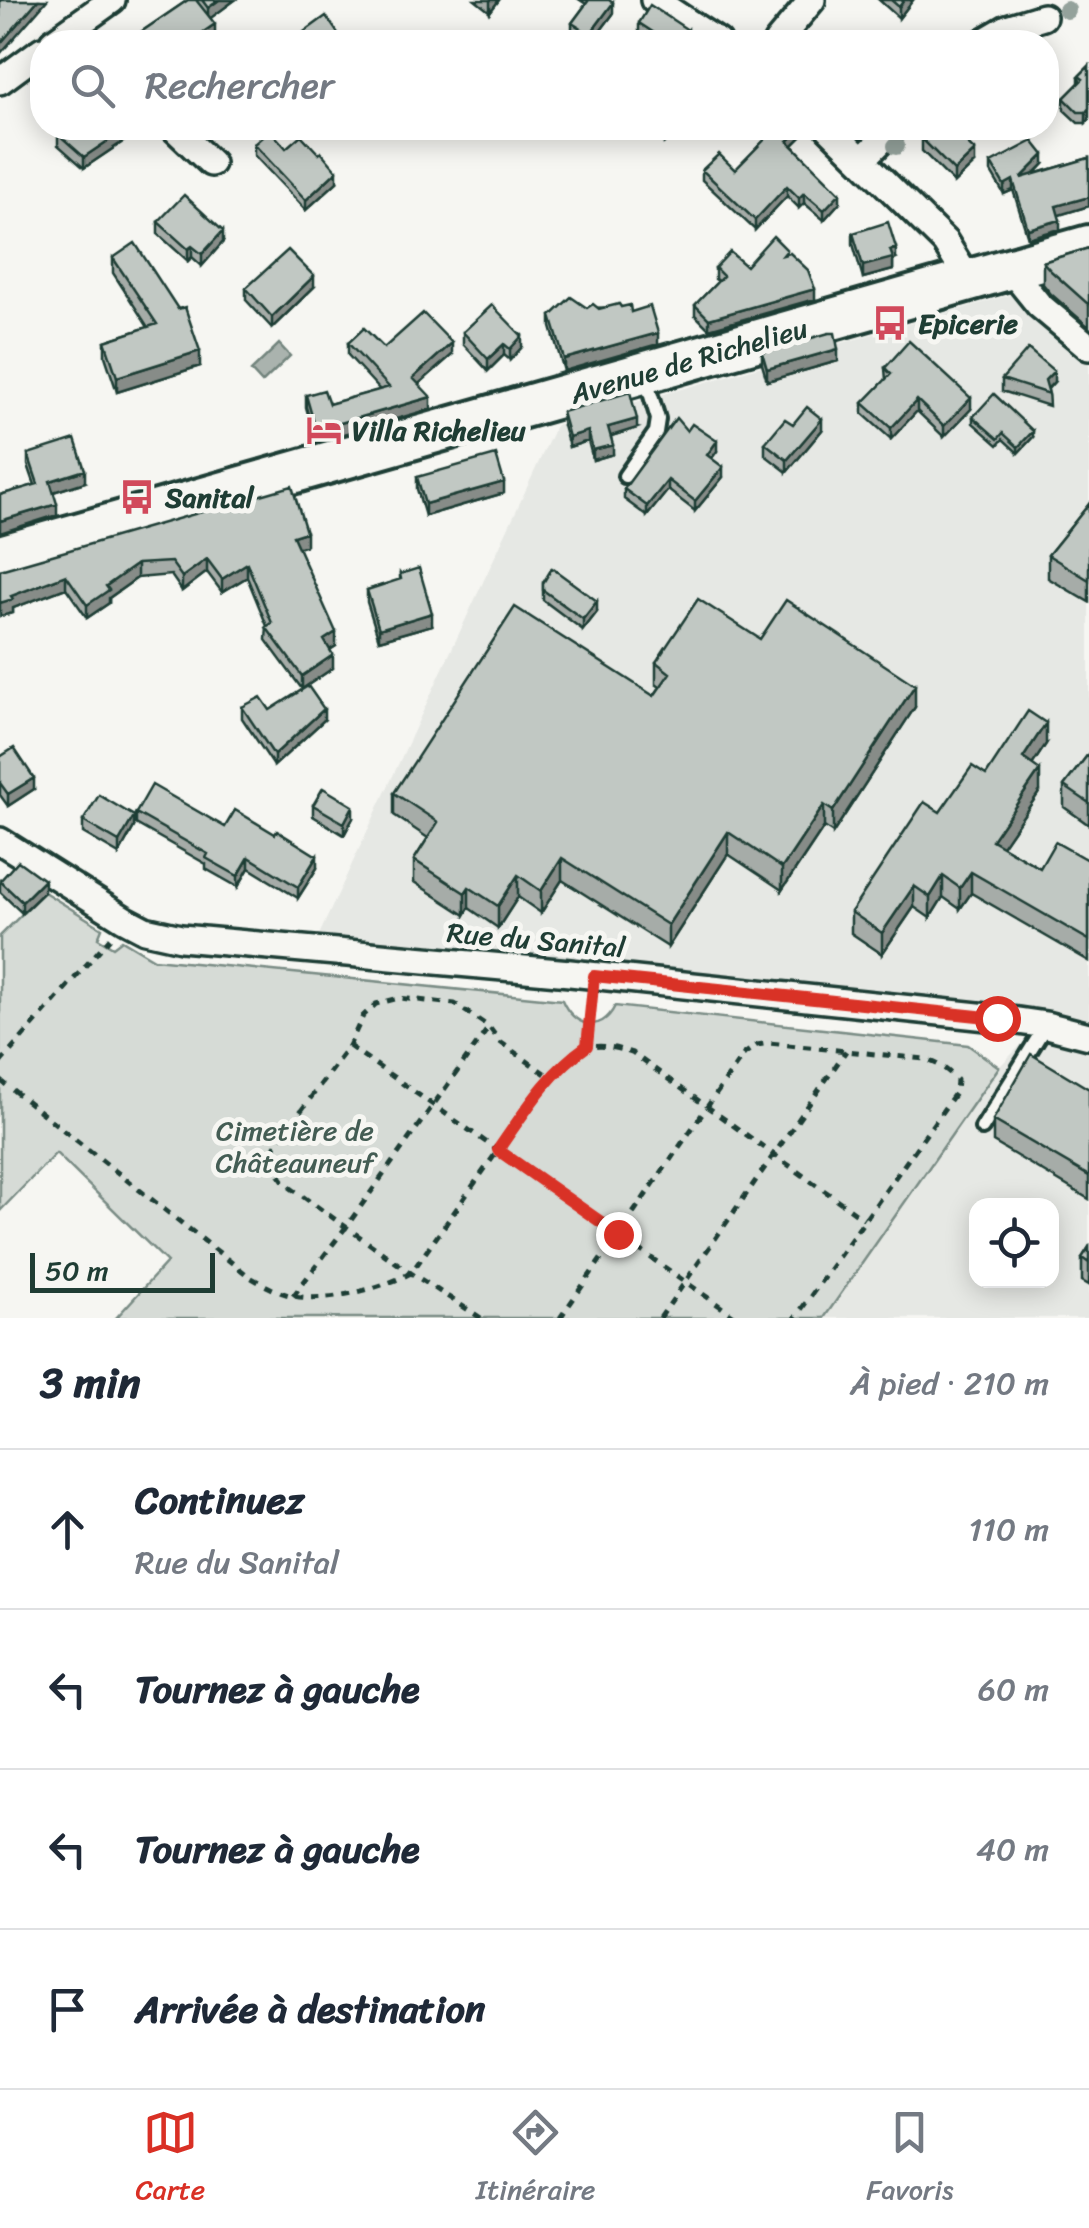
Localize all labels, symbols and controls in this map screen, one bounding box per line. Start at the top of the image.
search box [30,30,1059,140]
text: Rechercher [145,52,334,119]
icon: search [65,58,120,113]
place label: Epicerie [918,299,1019,348]
street label: Avenue de Richelieu [564,304,814,419]
bus stop icon: Epicerie [871,304,909,342]
place label: Villa Richelieu [352,406,527,455]
hotel icon: Villa Richelieu [305,411,343,449]
place label: Sanital [164,473,255,522]
bus stop icon: Sanital [118,478,156,516]
street label: Rue du Sanital [445,908,628,972]
route start [975,996,1021,1042]
park label: Cimetière de Châteauneuf [216,1106,378,1187]
map controls [969,1198,1059,1288]
button: locate [969,1198,1059,1288]
route end [596,1212,642,1258]
text: 50 m [45,1246,109,1295]
scale bar [30,1248,215,1292]
text: 3 min [40,1346,140,1420]
text: À pied · 210 m [850,1355,1049,1412]
text: Continuez [135,1467,304,1534]
text: 110 m [968,1501,1049,1558]
icon: ahead [40,1502,95,1557]
text: Rue du Sanital [135,1534,339,1591]
text: Tournez à gauche [135,1656,419,1723]
text: 60 m [978,1661,1049,1718]
icon: left [40,1662,95,1717]
text: Tournez à gauche [135,1816,419,1883]
text: 40 m [976,1821,1049,1878]
icon: left [40,1822,95,1877]
text: Arrivée à destination [135,1976,485,2043]
icon: arrive [40,1982,95,2037]
tab: Carte [135,2105,205,2214]
tab: Itinéraire [476,2105,596,2214]
tab: Favoris [866,2105,954,2214]

